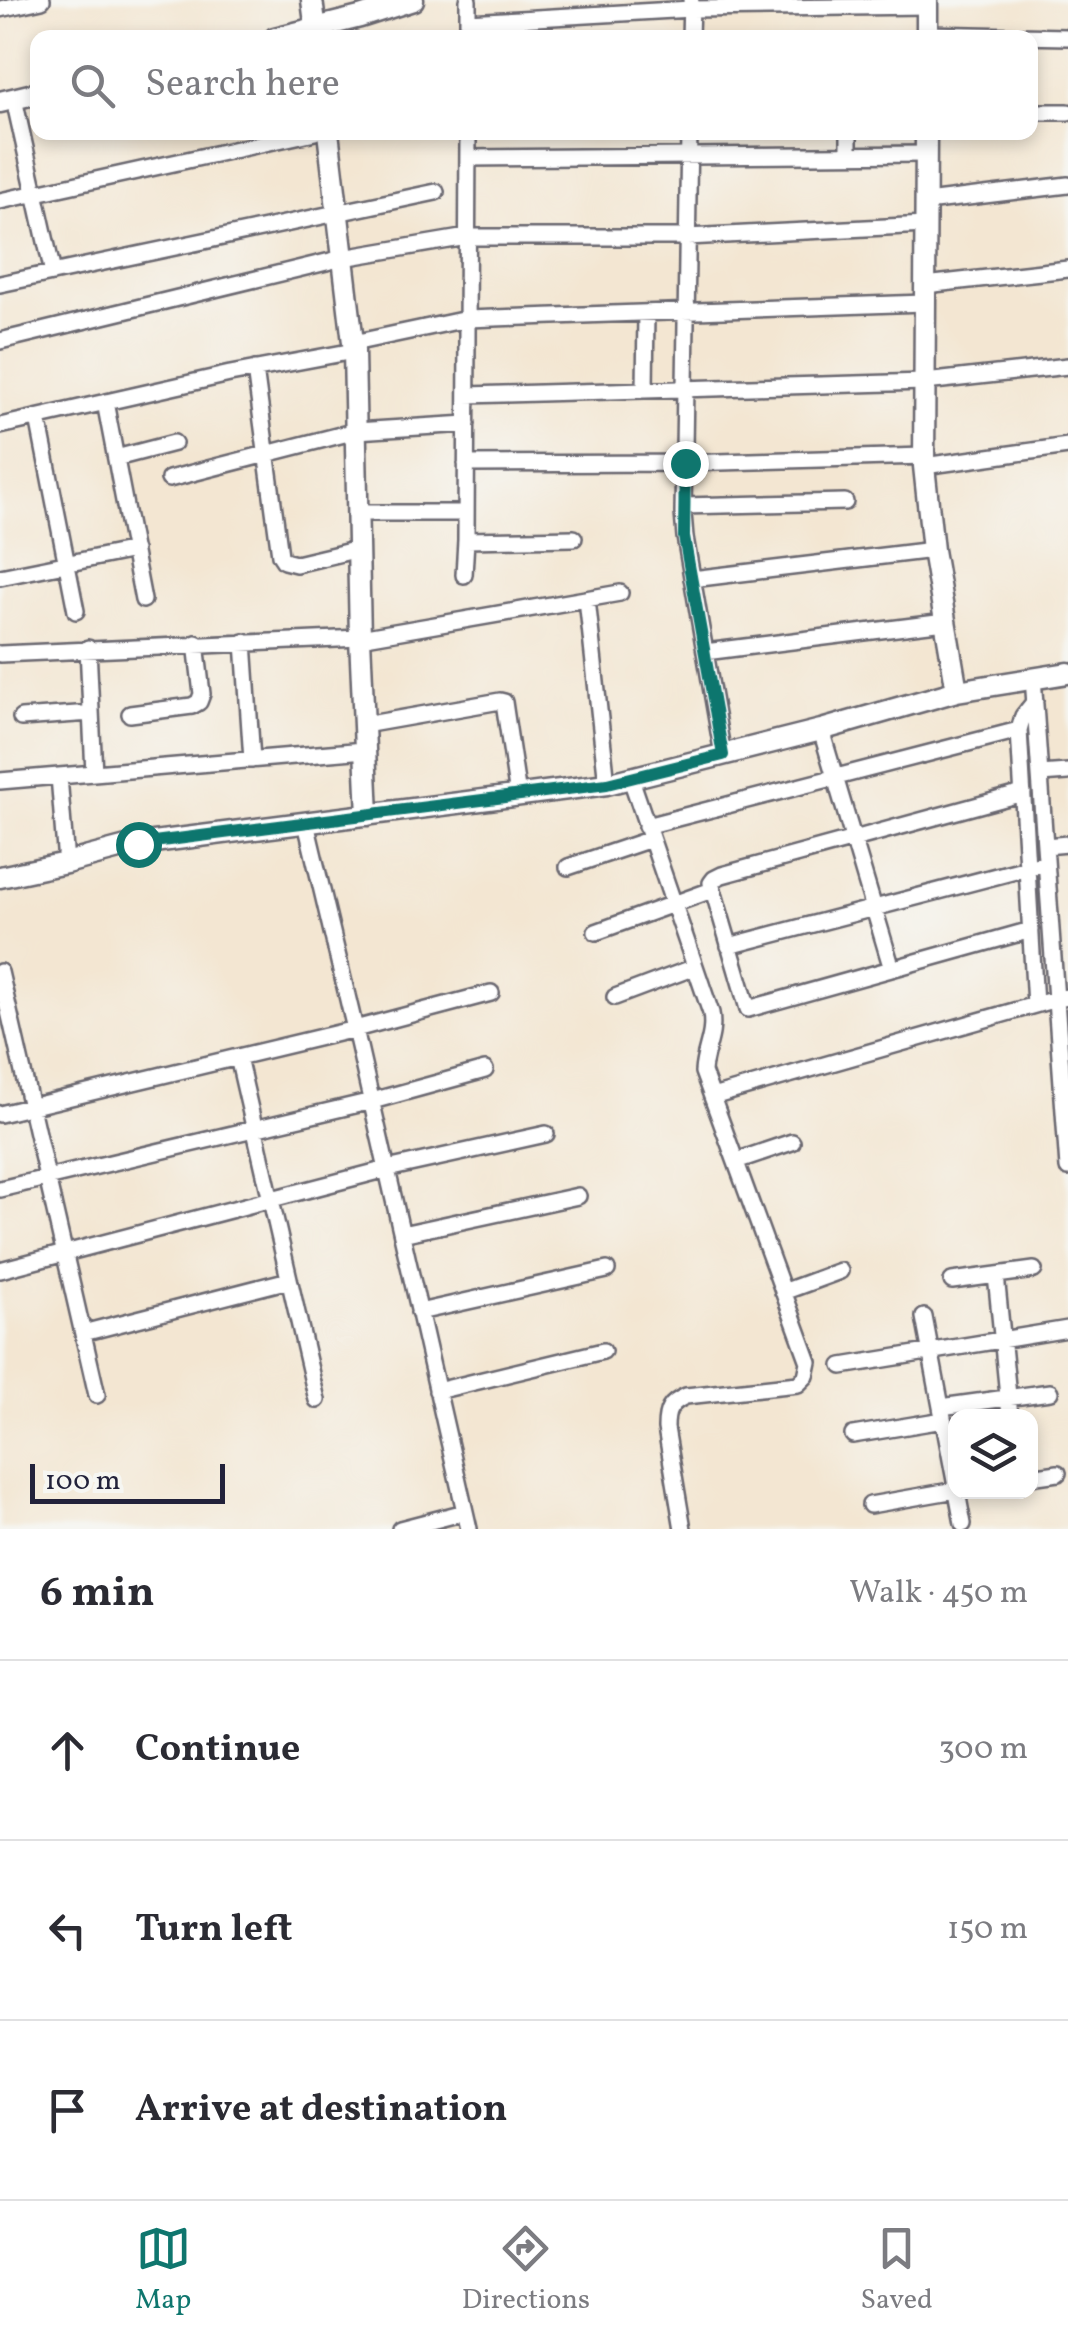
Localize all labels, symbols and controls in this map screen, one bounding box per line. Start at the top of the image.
search box [30,30,1038,140]
icon: search [65,58,120,113]
text: Search here [145,59,340,112]
route end [663,441,709,487]
route start [116,822,162,868]
map controls [948,1409,1038,1499]
button: layers [948,1409,1038,1499]
scale bar [30,1459,225,1504]
text: 100 m [45,1462,120,1501]
text: 6 min [40,1565,155,1624]
text: Walk · 450 m [849,1572,1028,1616]
icon: ahead [40,1723,95,1778]
text: Continue [135,1724,300,1777]
text: 300 m [938,1728,1028,1772]
icon: left [40,1903,95,1958]
text: Turn left [135,1904,292,1957]
text: 150 m [947,1908,1028,1952]
icon: arrive [40,2083,95,2138]
text: Arrive at destination [135,2084,508,2137]
tab: Map [135,2221,191,2320]
tab: Directions [462,2221,590,2320]
tab: Saved [861,2221,933,2320]

